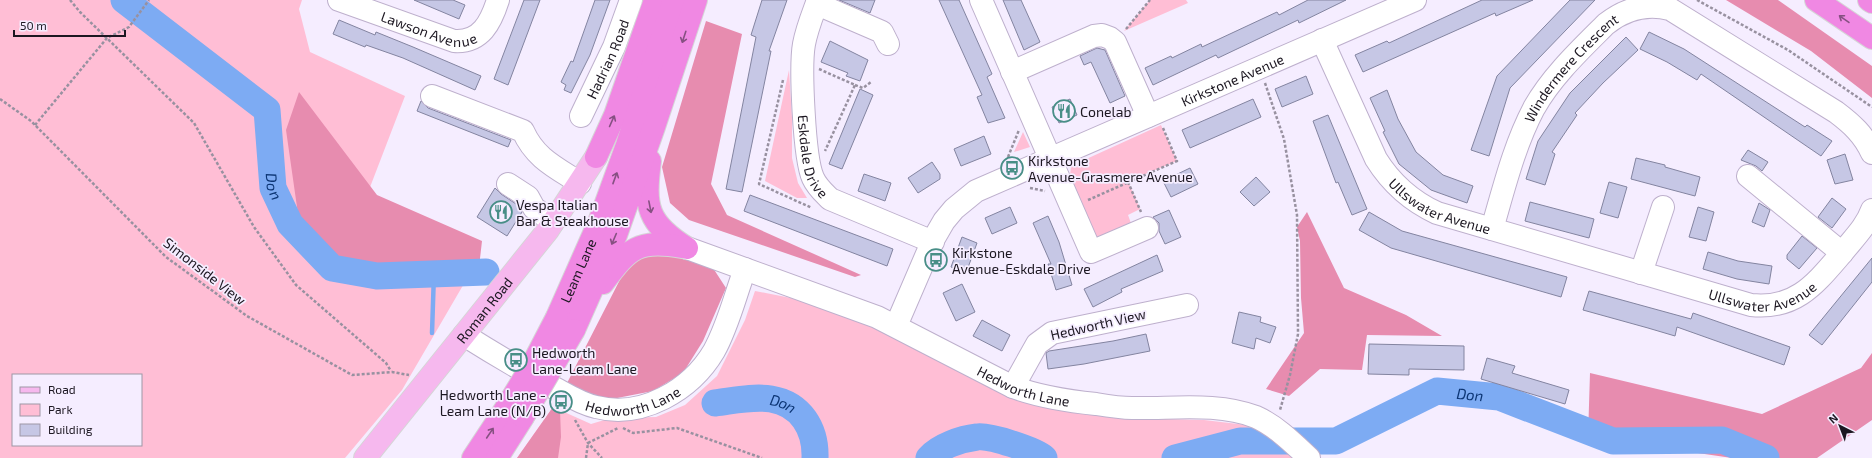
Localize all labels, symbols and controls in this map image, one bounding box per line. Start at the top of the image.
street label: Lawson Avenue [379,7,479,50]
street label: Windermere Crescent [1520,10,1621,124]
scale bar [14,12,125,38]
one-way arrow [1839,15,1850,23]
street label: Hadrian Road [582,17,632,101]
text: 50 m [20,18,47,32]
one-way arrow [680,30,687,43]
street label: Kirkstone Avenue [1178,50,1286,109]
restaurant icon: Conelab [1051,98,1077,124]
place label: Conelab [1080,103,1131,120]
street label: Eskdale Drive [795,114,832,201]
one-way arrow [609,116,616,128]
place label: Kirkstone Avenue-Grasmere Avenue [1028,152,1193,185]
bus stop icon: Kirkstone Avenue-Grasmere Avenue [999,155,1025,181]
one-way arrow [612,171,619,184]
water label: Don [263,172,286,203]
street label: Ullswater Avenue [1386,174,1493,237]
place label: Vespa Italian Bar & Steakhouse [516,196,629,229]
restaurant icon: Vespa Italian Bar & Steakhouse [488,199,514,225]
one-way arrow [646,201,654,214]
one-way arrow [610,233,617,245]
street label: Simonside View [161,234,250,309]
street label: Leam Lane [556,236,599,305]
place label: Kirkstone Avenue-Eskdale Drive [952,244,1091,277]
bus stop icon: Kirkstone Avenue-Eskdale Drive [923,247,949,273]
street label: Roman Road [452,273,516,346]
street label: Ullswater Avenue [1707,277,1819,314]
street label: Hedworth View [1049,305,1148,343]
place label: Hedworth Lane-Leam Lane [532,344,637,377]
bus stop icon: Hedworth Lane-Leam Lane [503,347,529,373]
street label: Hedworth Lane [975,362,1071,409]
legend [12,374,142,446]
text: Road [48,382,76,396]
street label: Hedworth Lane [584,382,683,418]
water label: Don [1456,384,1484,404]
place label: Hedworth Lane - Leam Lane (N/B) [440,386,546,419]
bus stop icon: Hedworth Lane - Leam Lane (N/B) [548,389,574,415]
water label: Don [768,390,800,417]
text: Park [48,402,73,416]
north arrow [1820,406,1860,446]
text: N [1826,411,1840,426]
text: Building [48,422,93,436]
one-way arrow [486,428,494,439]

